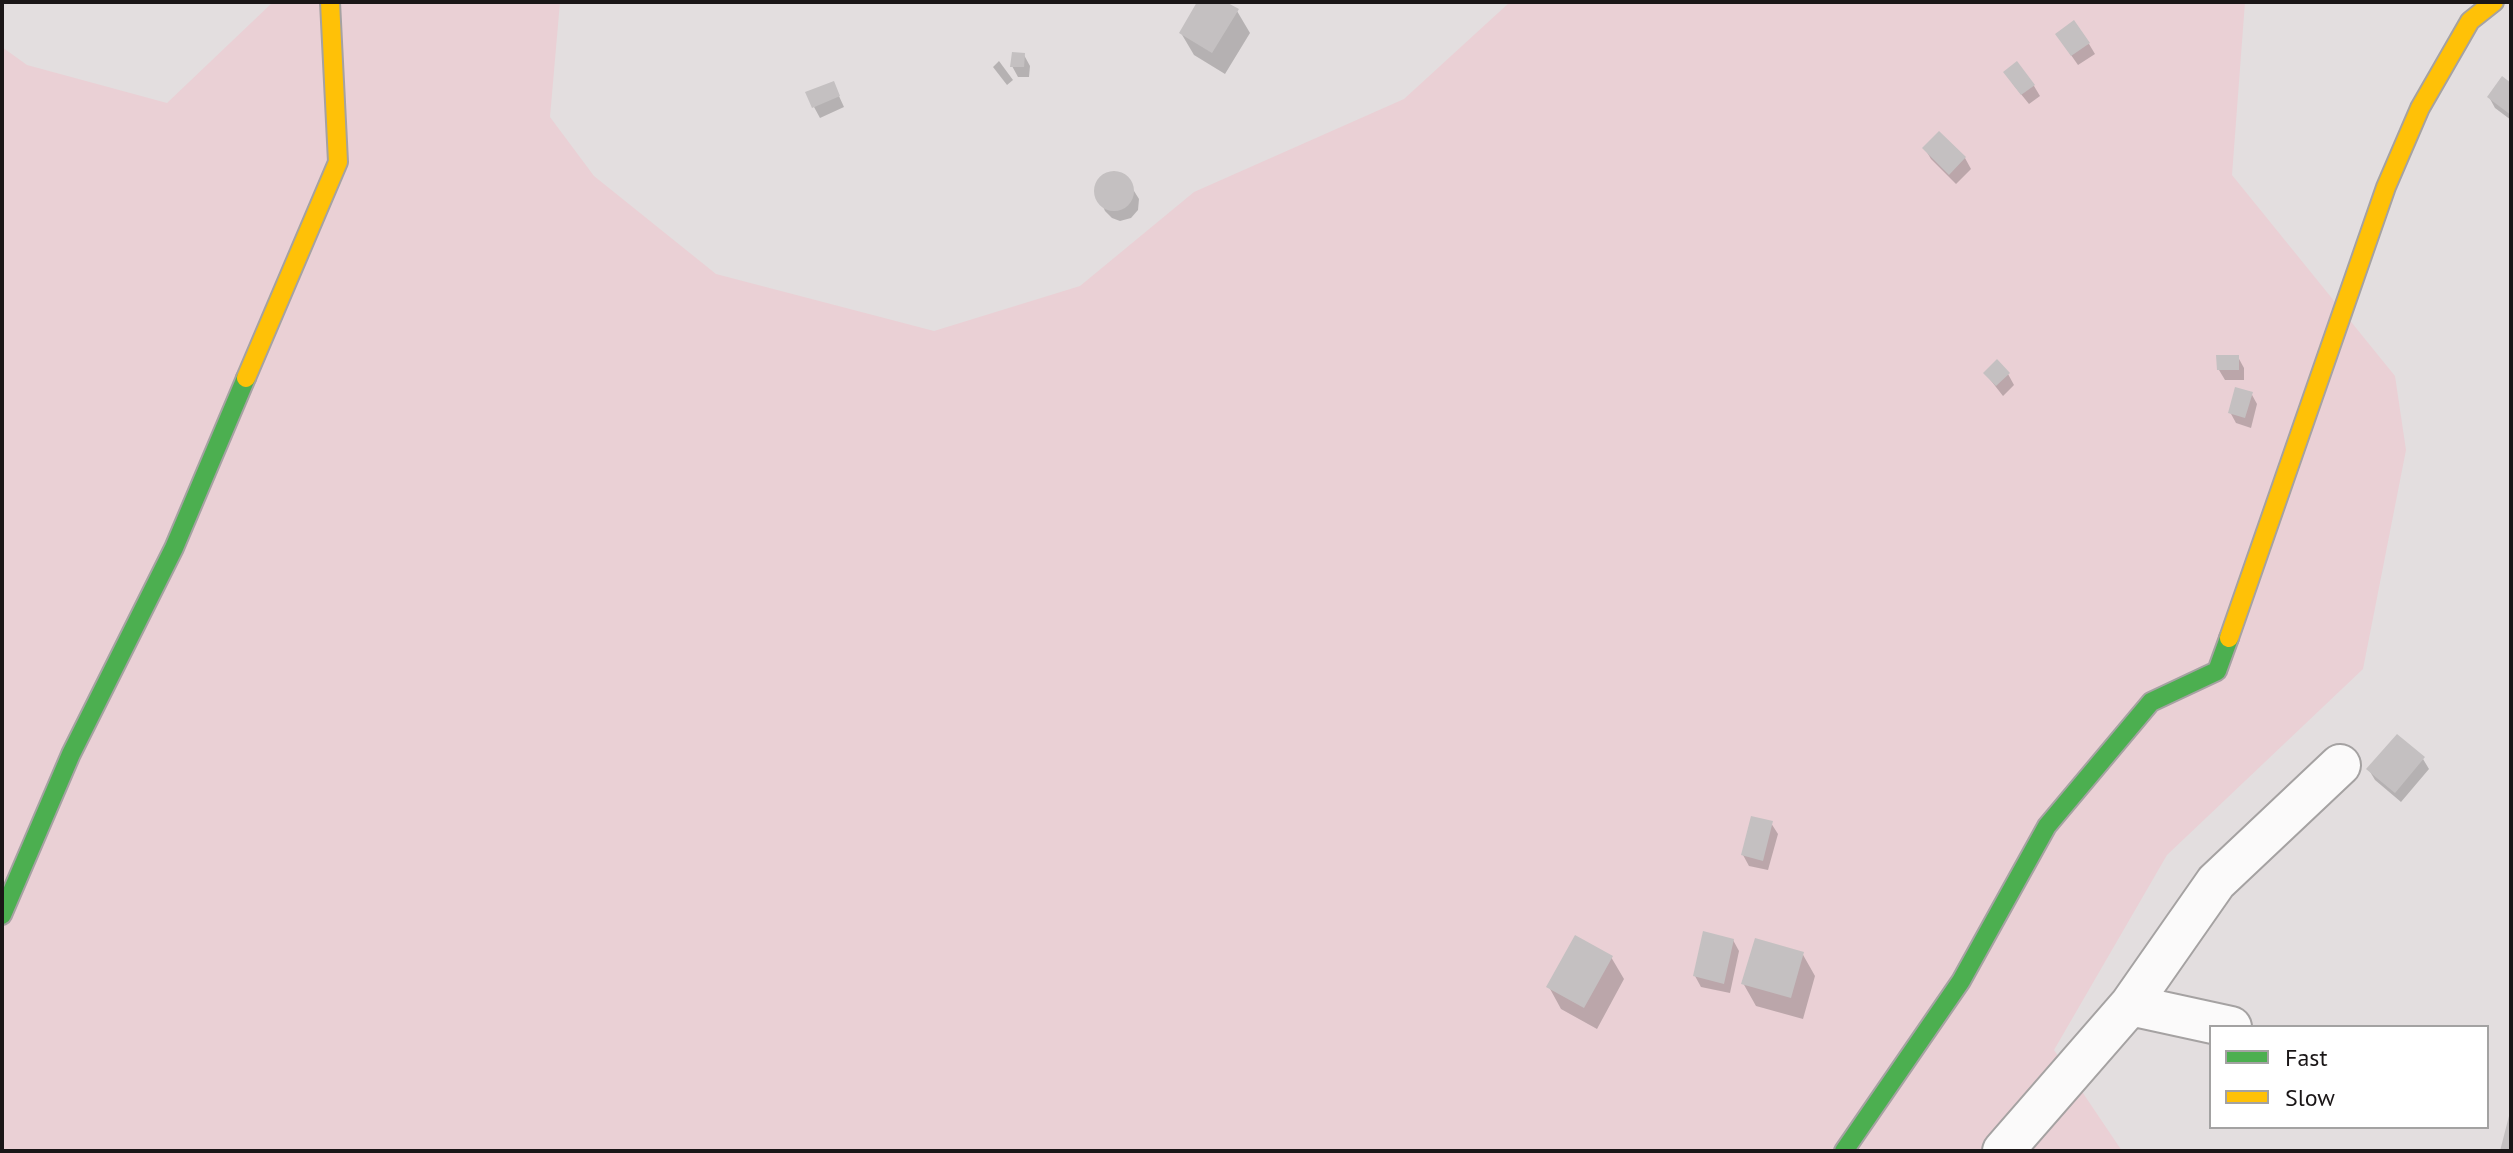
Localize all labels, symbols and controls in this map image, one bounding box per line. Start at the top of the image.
legend [2209,1025,2489,1129]
text: Fast [2285,1042,2328,1073]
text: Slow [2285,1082,2335,1113]

